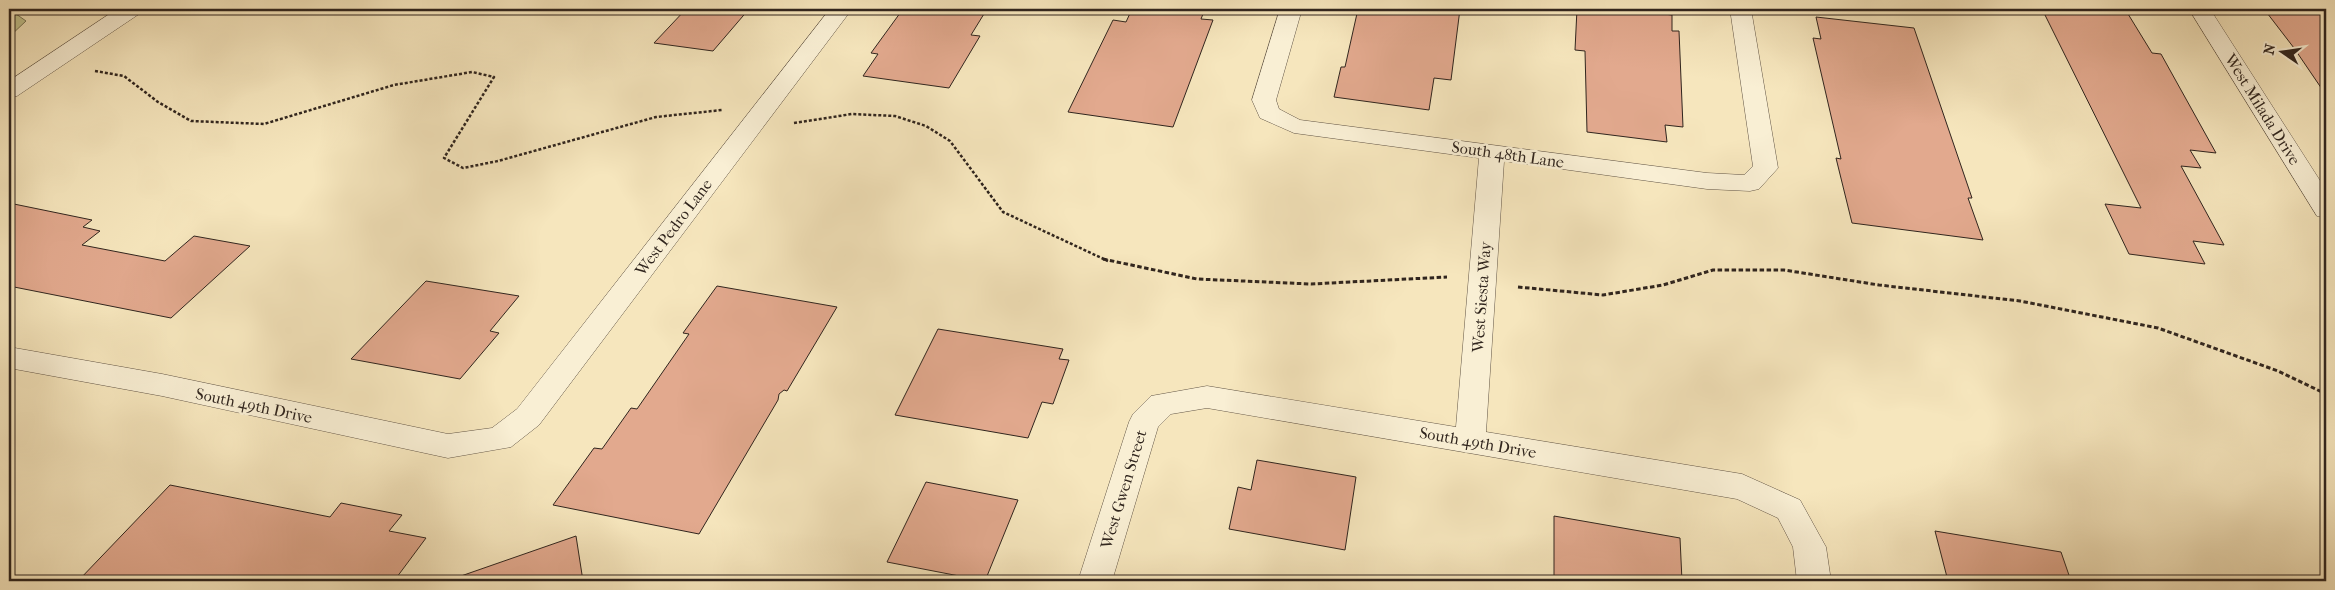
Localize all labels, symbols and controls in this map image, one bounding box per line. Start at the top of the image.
north arrow [2258,28,2308,78]
text: N [2260,42,2279,56]
street label: West Milada Drive [2220,49,2304,168]
street label: South 48th Lane [1451,137,1565,172]
street label: West Pedro Lane [630,175,716,280]
street label: West Siesta Way [1468,241,1495,354]
street label: South 49th Drive [194,384,314,427]
street label: South 49th Drive [1418,423,1538,462]
street label: West Gwen Street [1096,427,1151,552]

